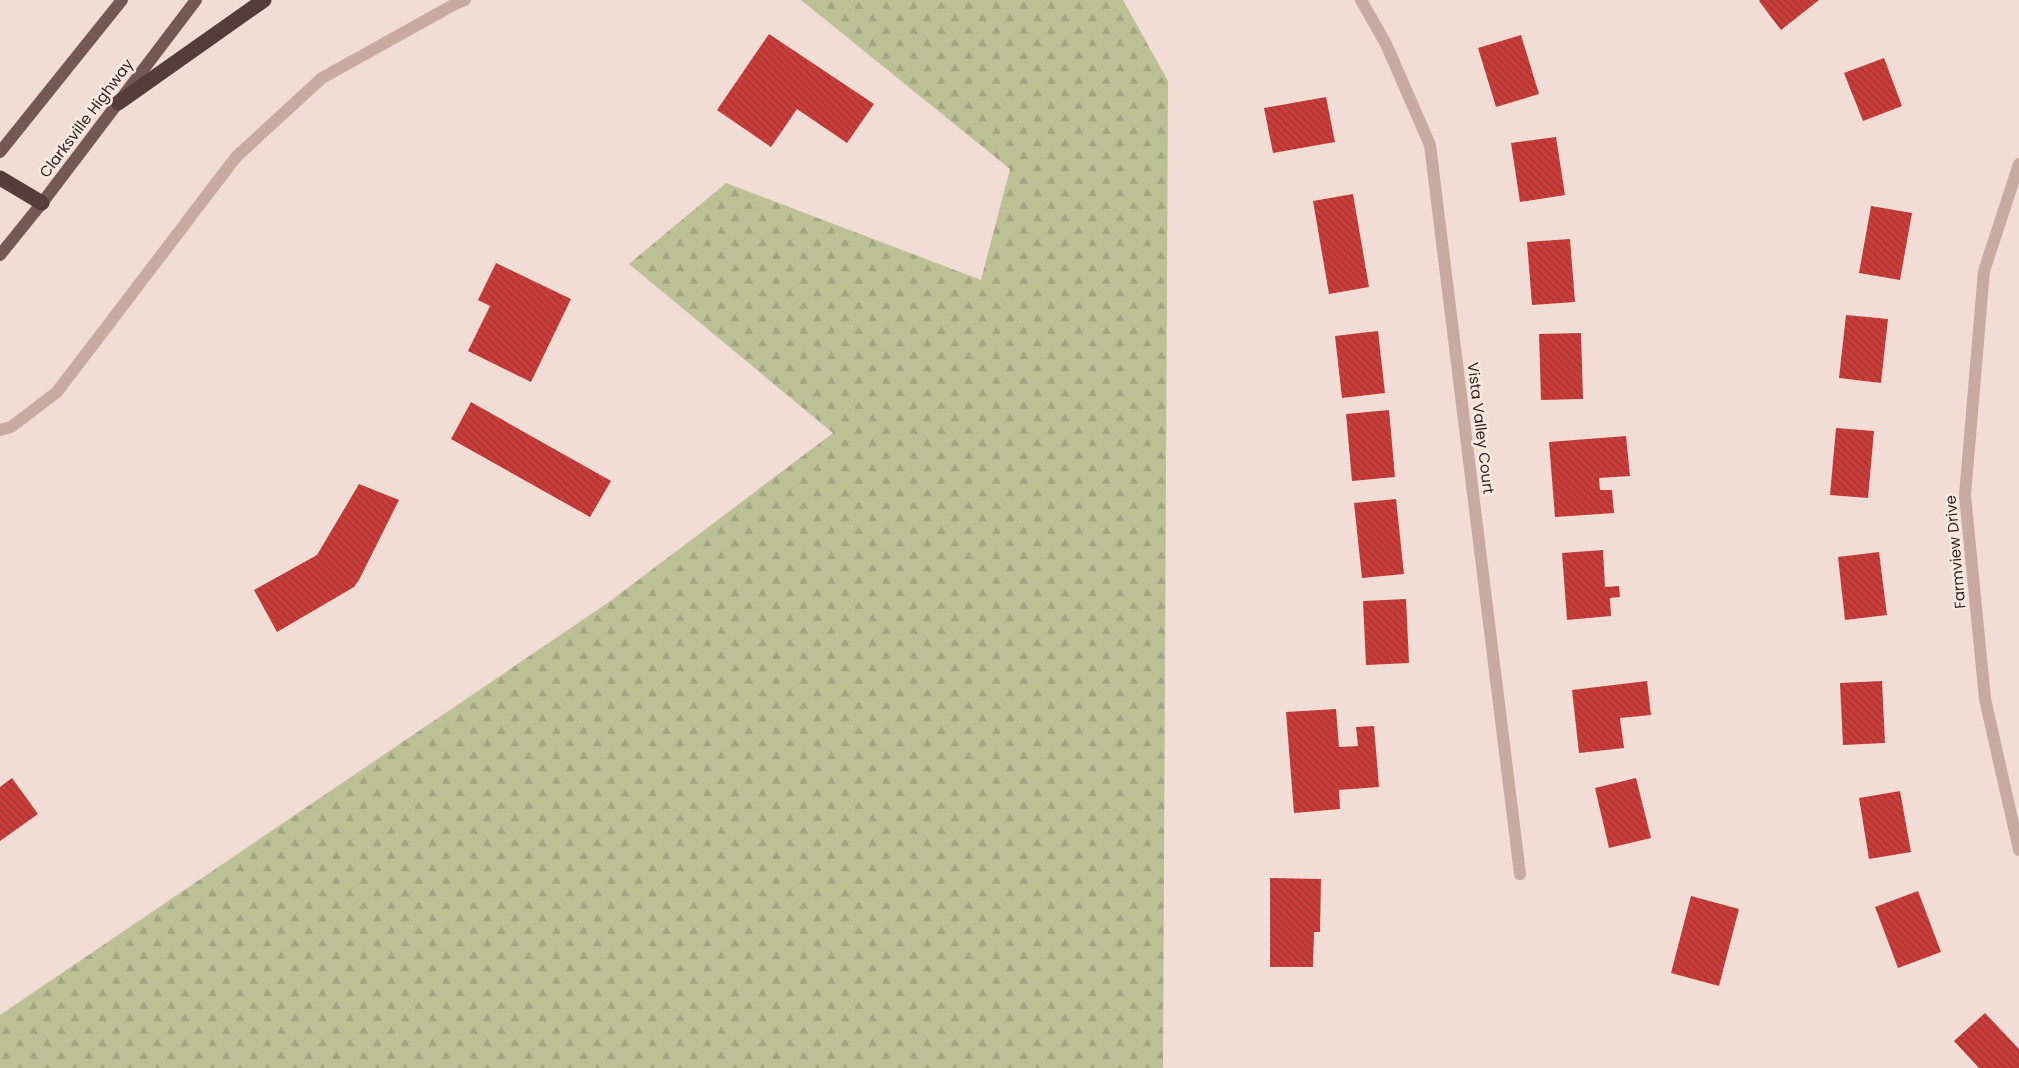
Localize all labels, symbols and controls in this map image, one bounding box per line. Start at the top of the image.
street label: Clarksville Highway [34,54,138,182]
street label: Vista Valley Court [1463,361,1499,495]
street label: Farmview Drive [1940,494,1970,610]

